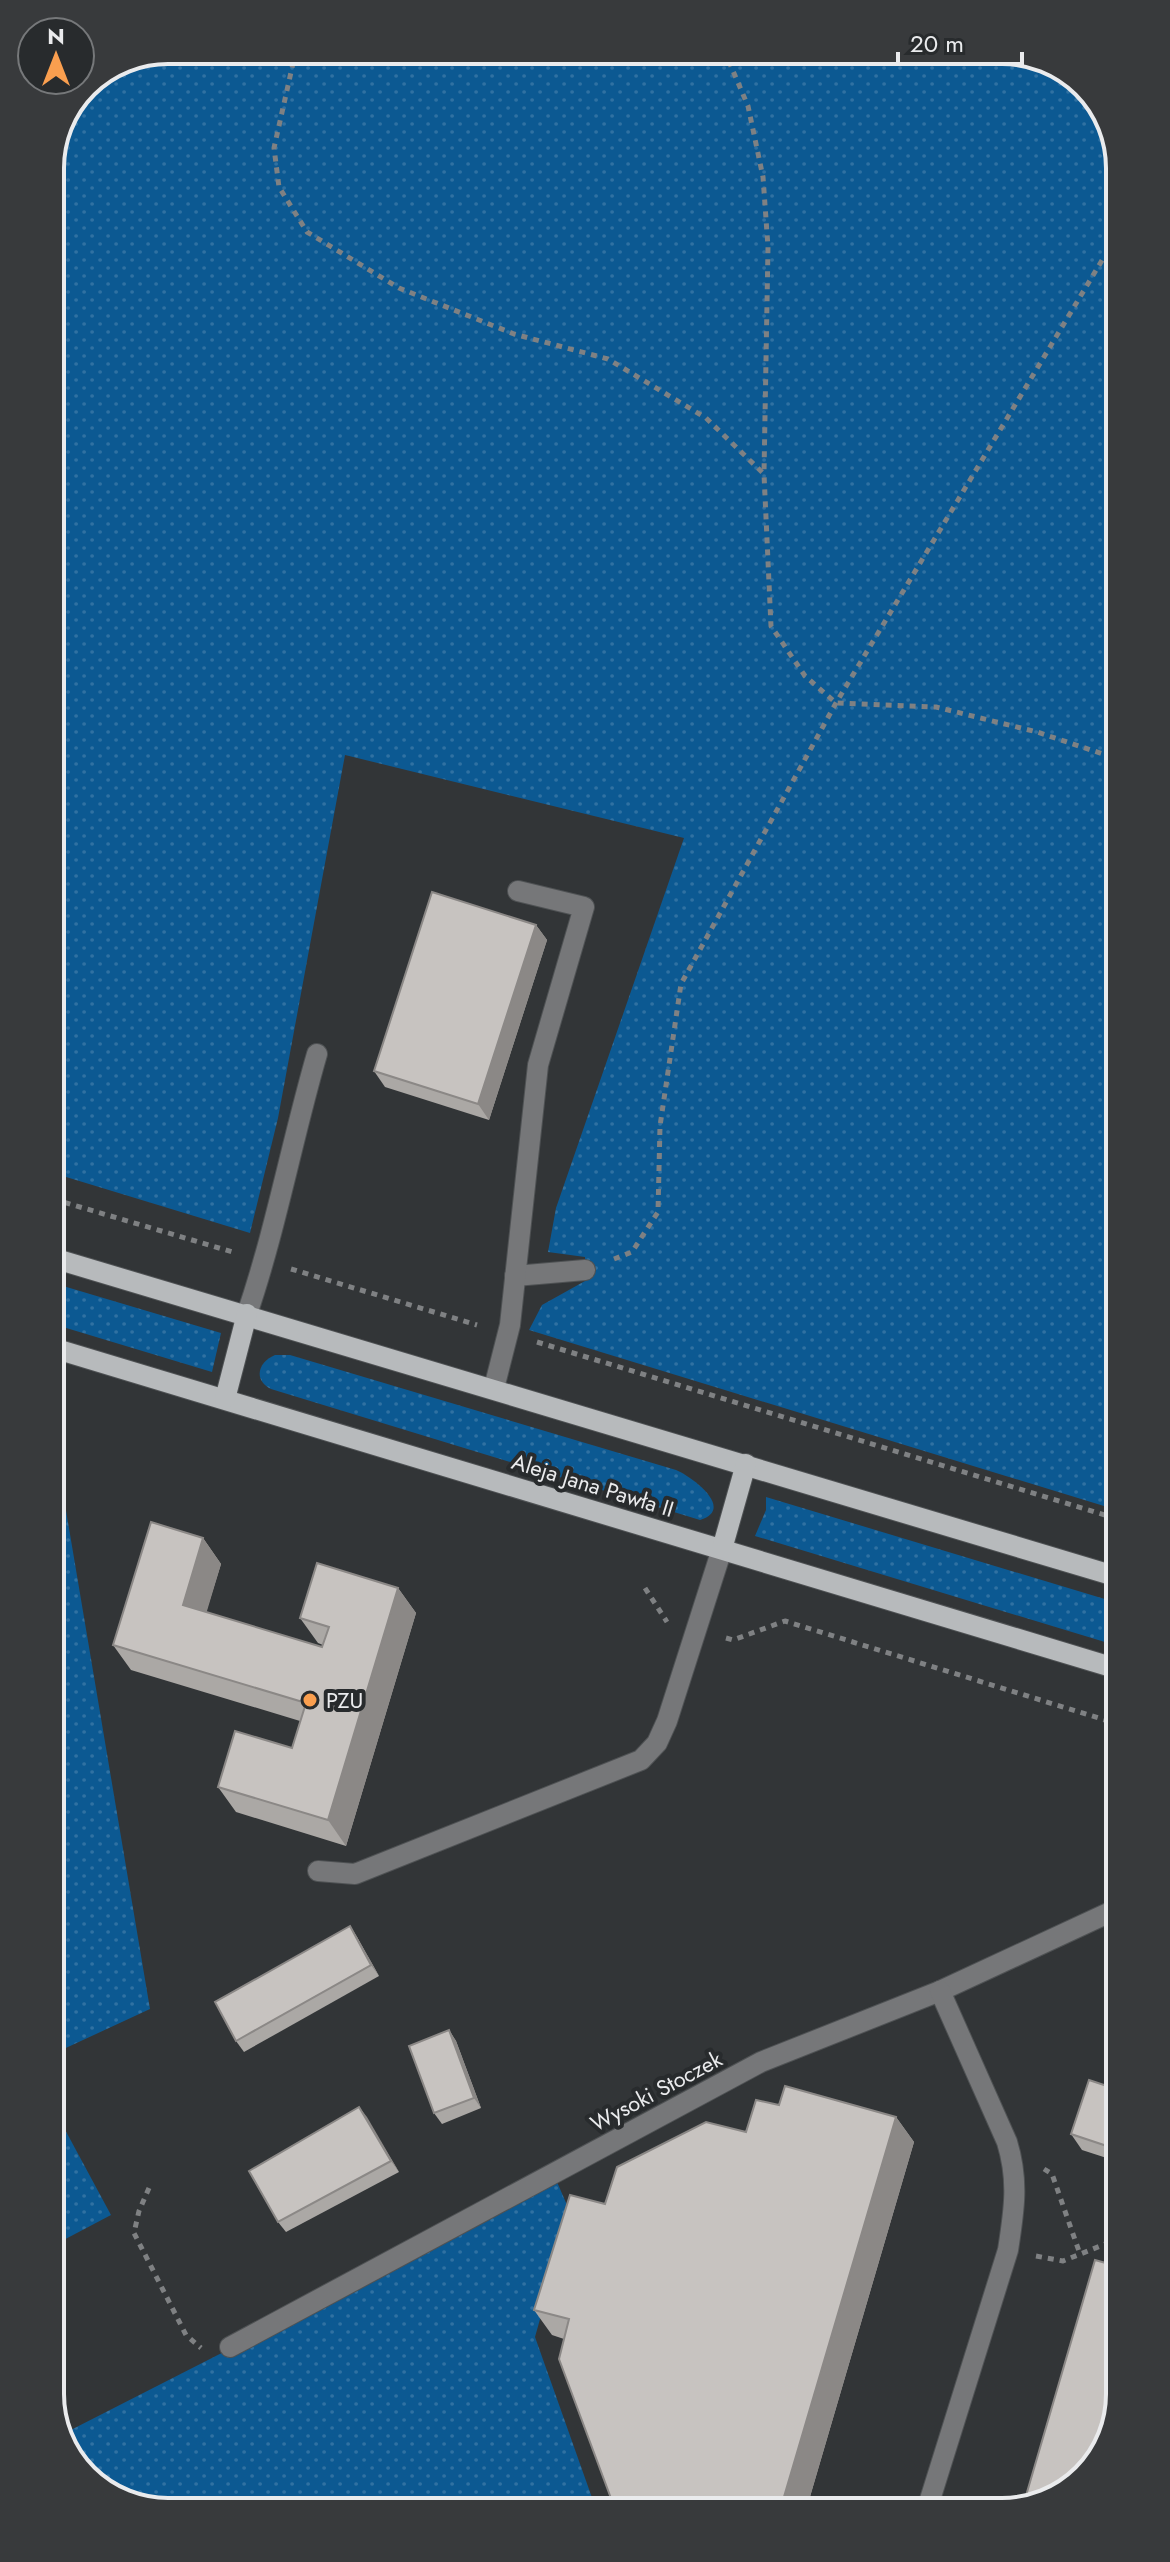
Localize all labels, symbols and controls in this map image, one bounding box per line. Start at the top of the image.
north arrow [16,16,96,96]
scale bar [898,16,1022,66]
text: N [47,20,65,52]
text: 20 m [910,26,964,61]
street label: Aleja Jana Pawła II [508,1445,678,1525]
place label: PZU [326,1684,363,1716]
marker: PZU [301,1691,319,1709]
street label: Wysoki Stoczek [584,2043,728,2139]

